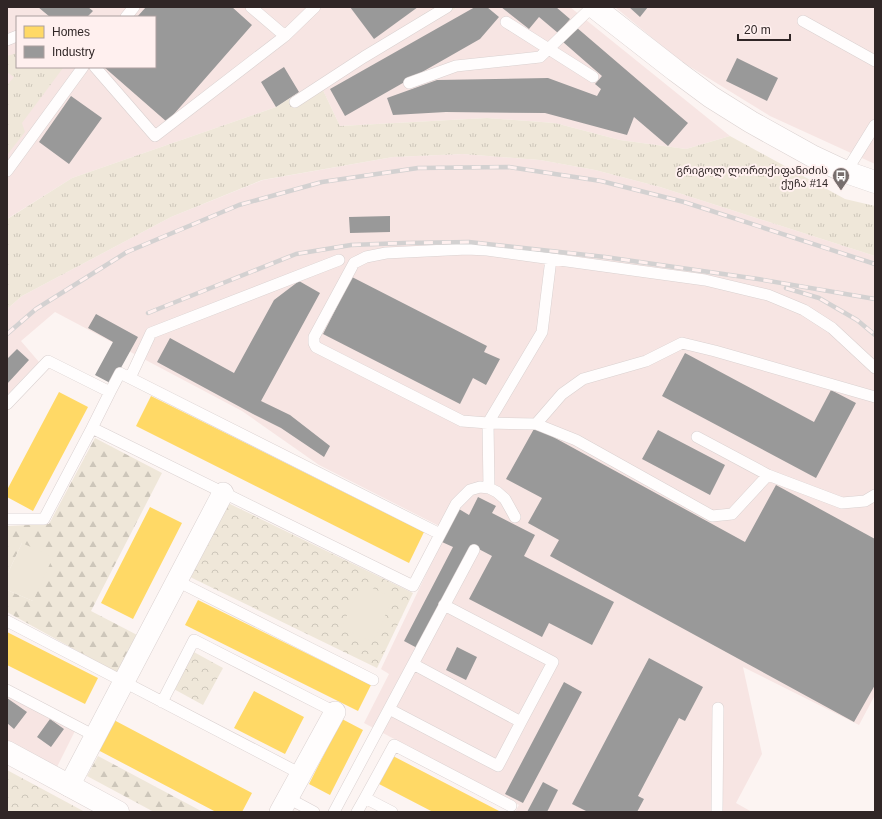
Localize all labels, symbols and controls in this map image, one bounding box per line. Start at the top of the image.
legend [16,16,156,68]
scale bar [738,16,790,42]
text: 20 m [744,23,771,37]
text: Homes [52,25,90,39]
text: Industry [52,45,95,59]
place label: გრიგოლ ლორთქიფანიძის ქუჩა #14 [677,164,828,190]
bus stop icon: გრიგოლ ლორთქიფანიძის ქუჩა #14 [831,166,851,191]

